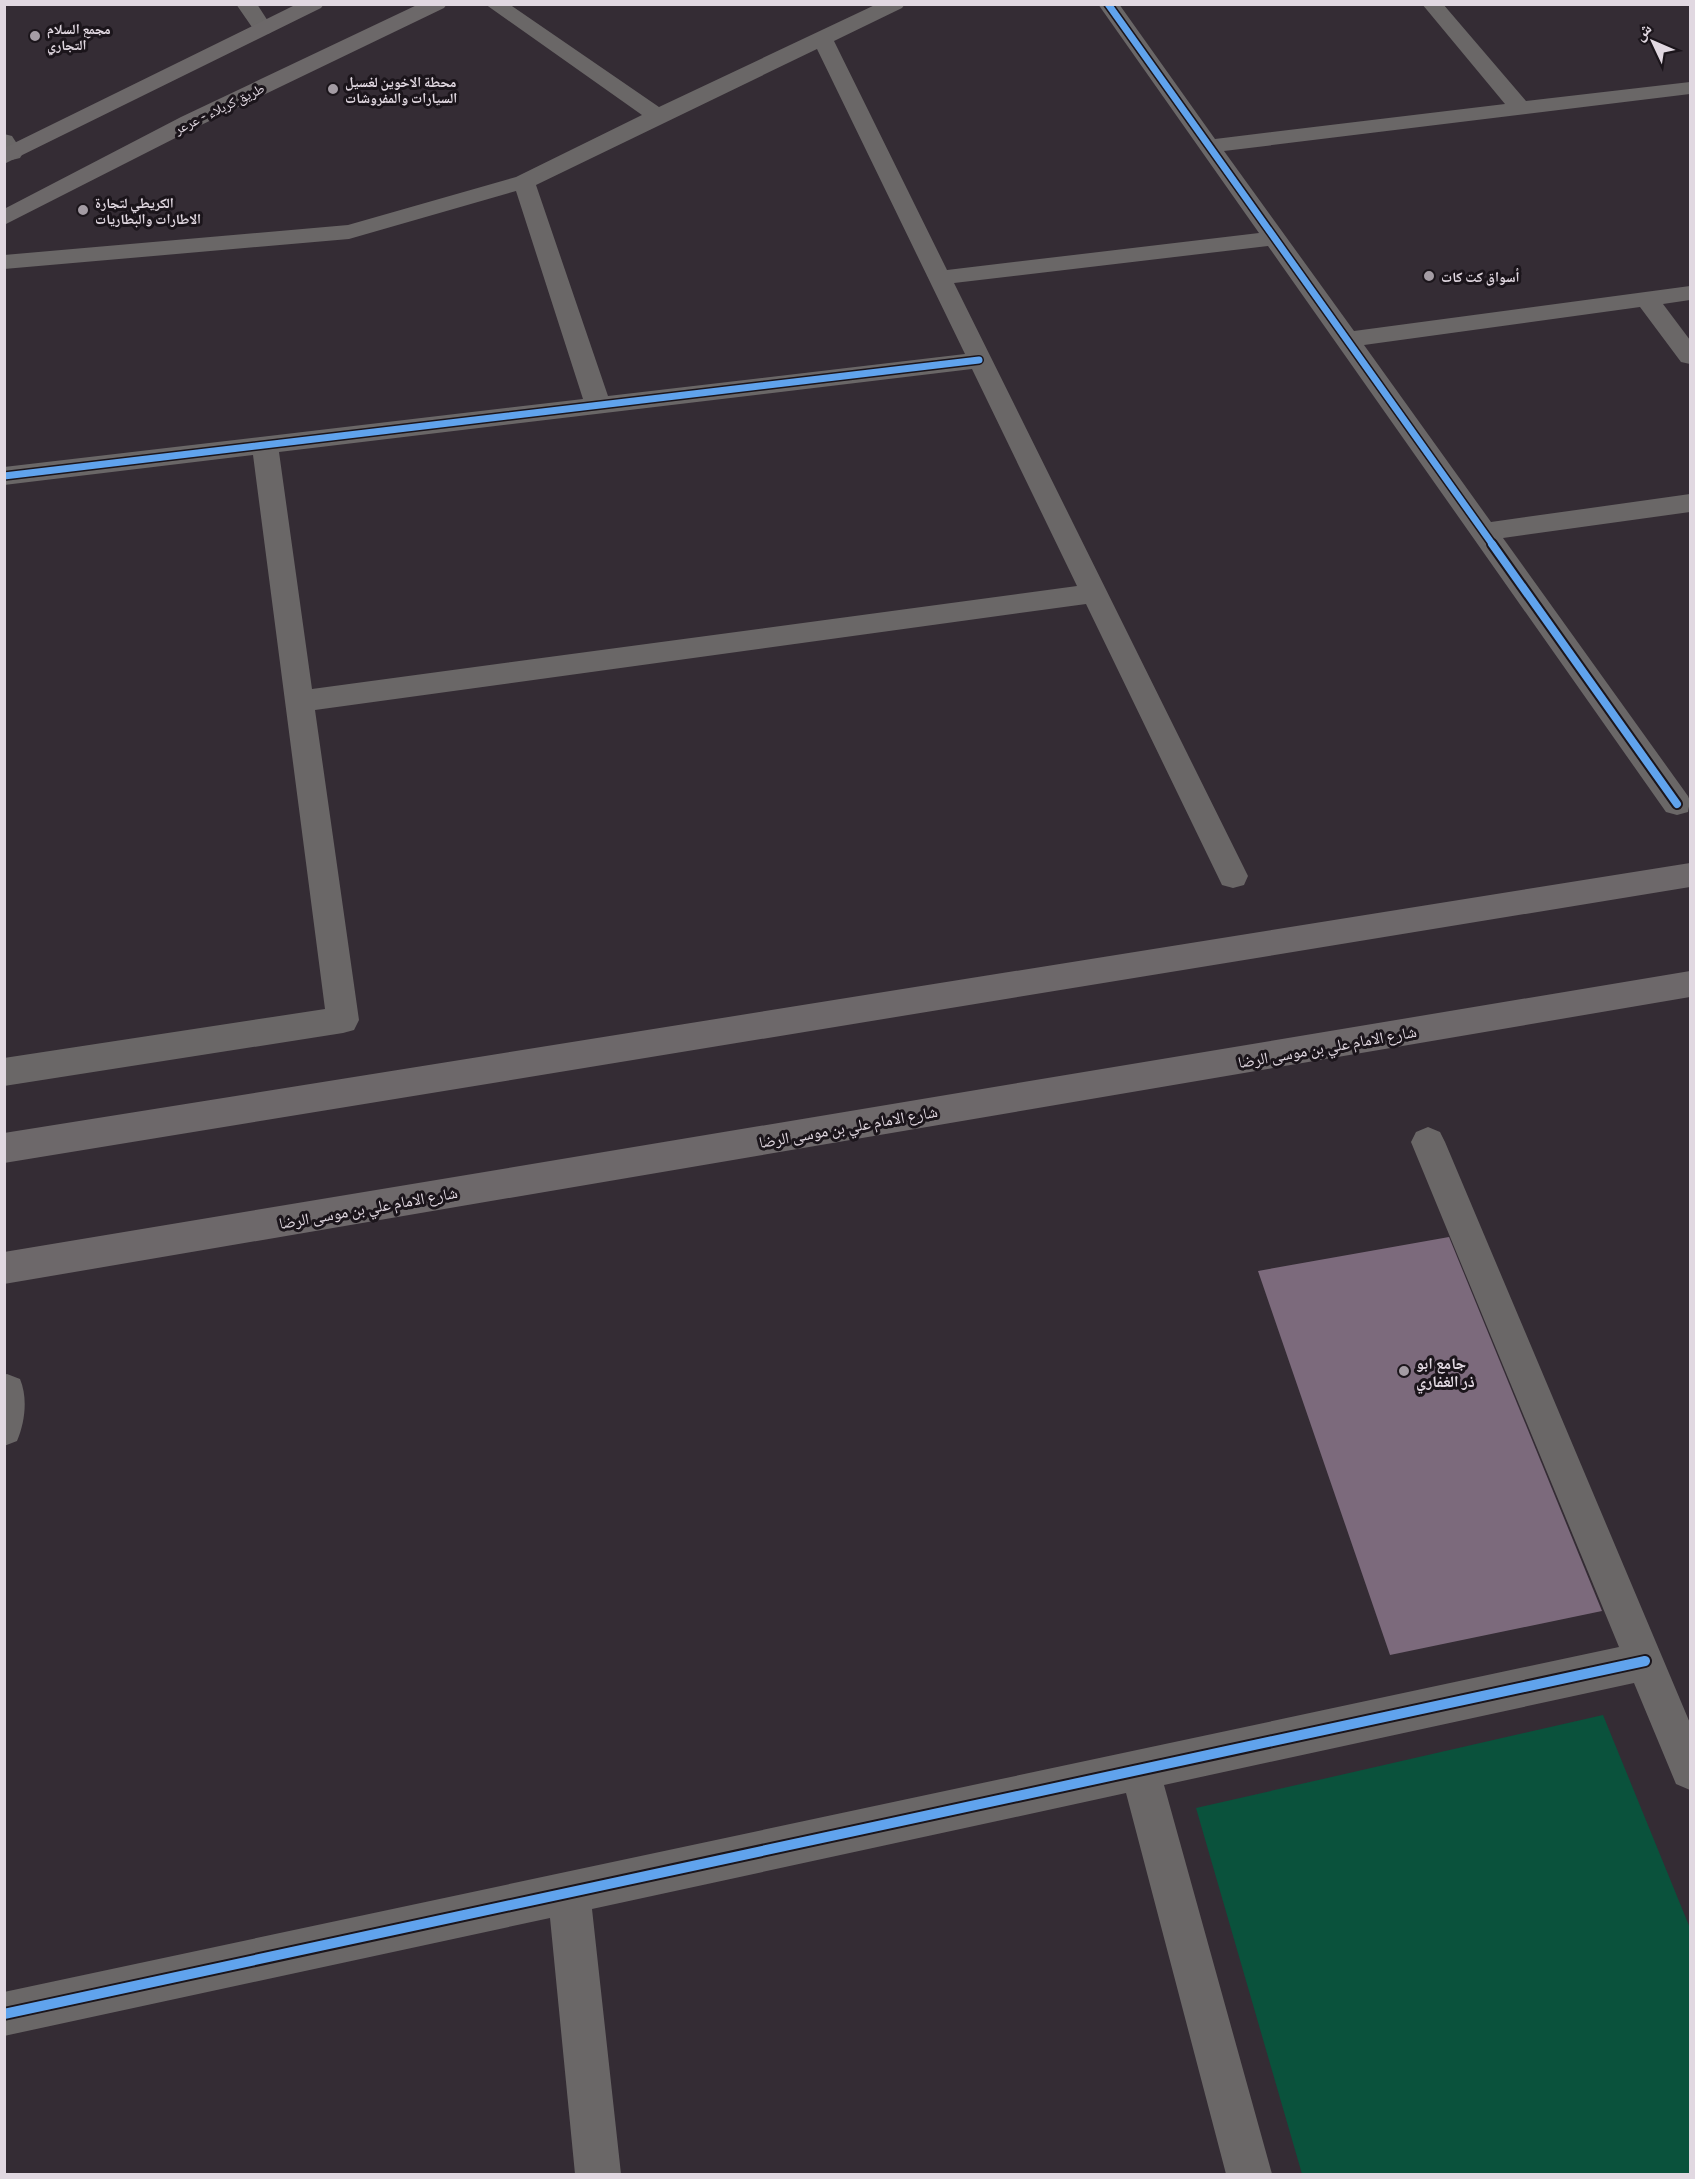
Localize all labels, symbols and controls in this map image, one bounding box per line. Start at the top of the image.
north arrow [1623,12,1683,72]
text: ش [1629,19,1655,45]
place label: مجمع السلام التجاري [47,20,111,56]
marker: مجمع السلام التجاري [28,29,42,43]
place label: محطة الاخوين لغسيل السيارات والمفروشات [345,73,457,106]
street label: طريق كربلاء - عرعر [170,79,268,139]
marker: محطة الاخوين لغسيل السيارات والمفروشات [326,82,340,96]
place label: الكريطي لتجارة الاطارات والبطاريات [95,194,201,227]
marker: الكريطي لتجارة الاطارات والبطاريات [76,203,90,217]
place label: أسواق كت كات [1441,268,1519,286]
marker: أسواق كت كات [1422,269,1436,283]
street label: شارع الامام علي بن موسى الرضا [1236,1021,1418,1075]
street label: شارع الامام علي بن موسى الرضا [757,1101,939,1155]
street label: شارع الامام علي بن موسى الرضا [277,1182,459,1236]
place label: جامع ابو ذر الغفاري [1416,1353,1475,1393]
marker: جامع ابو ذر الغفاري [1397,1364,1411,1378]

